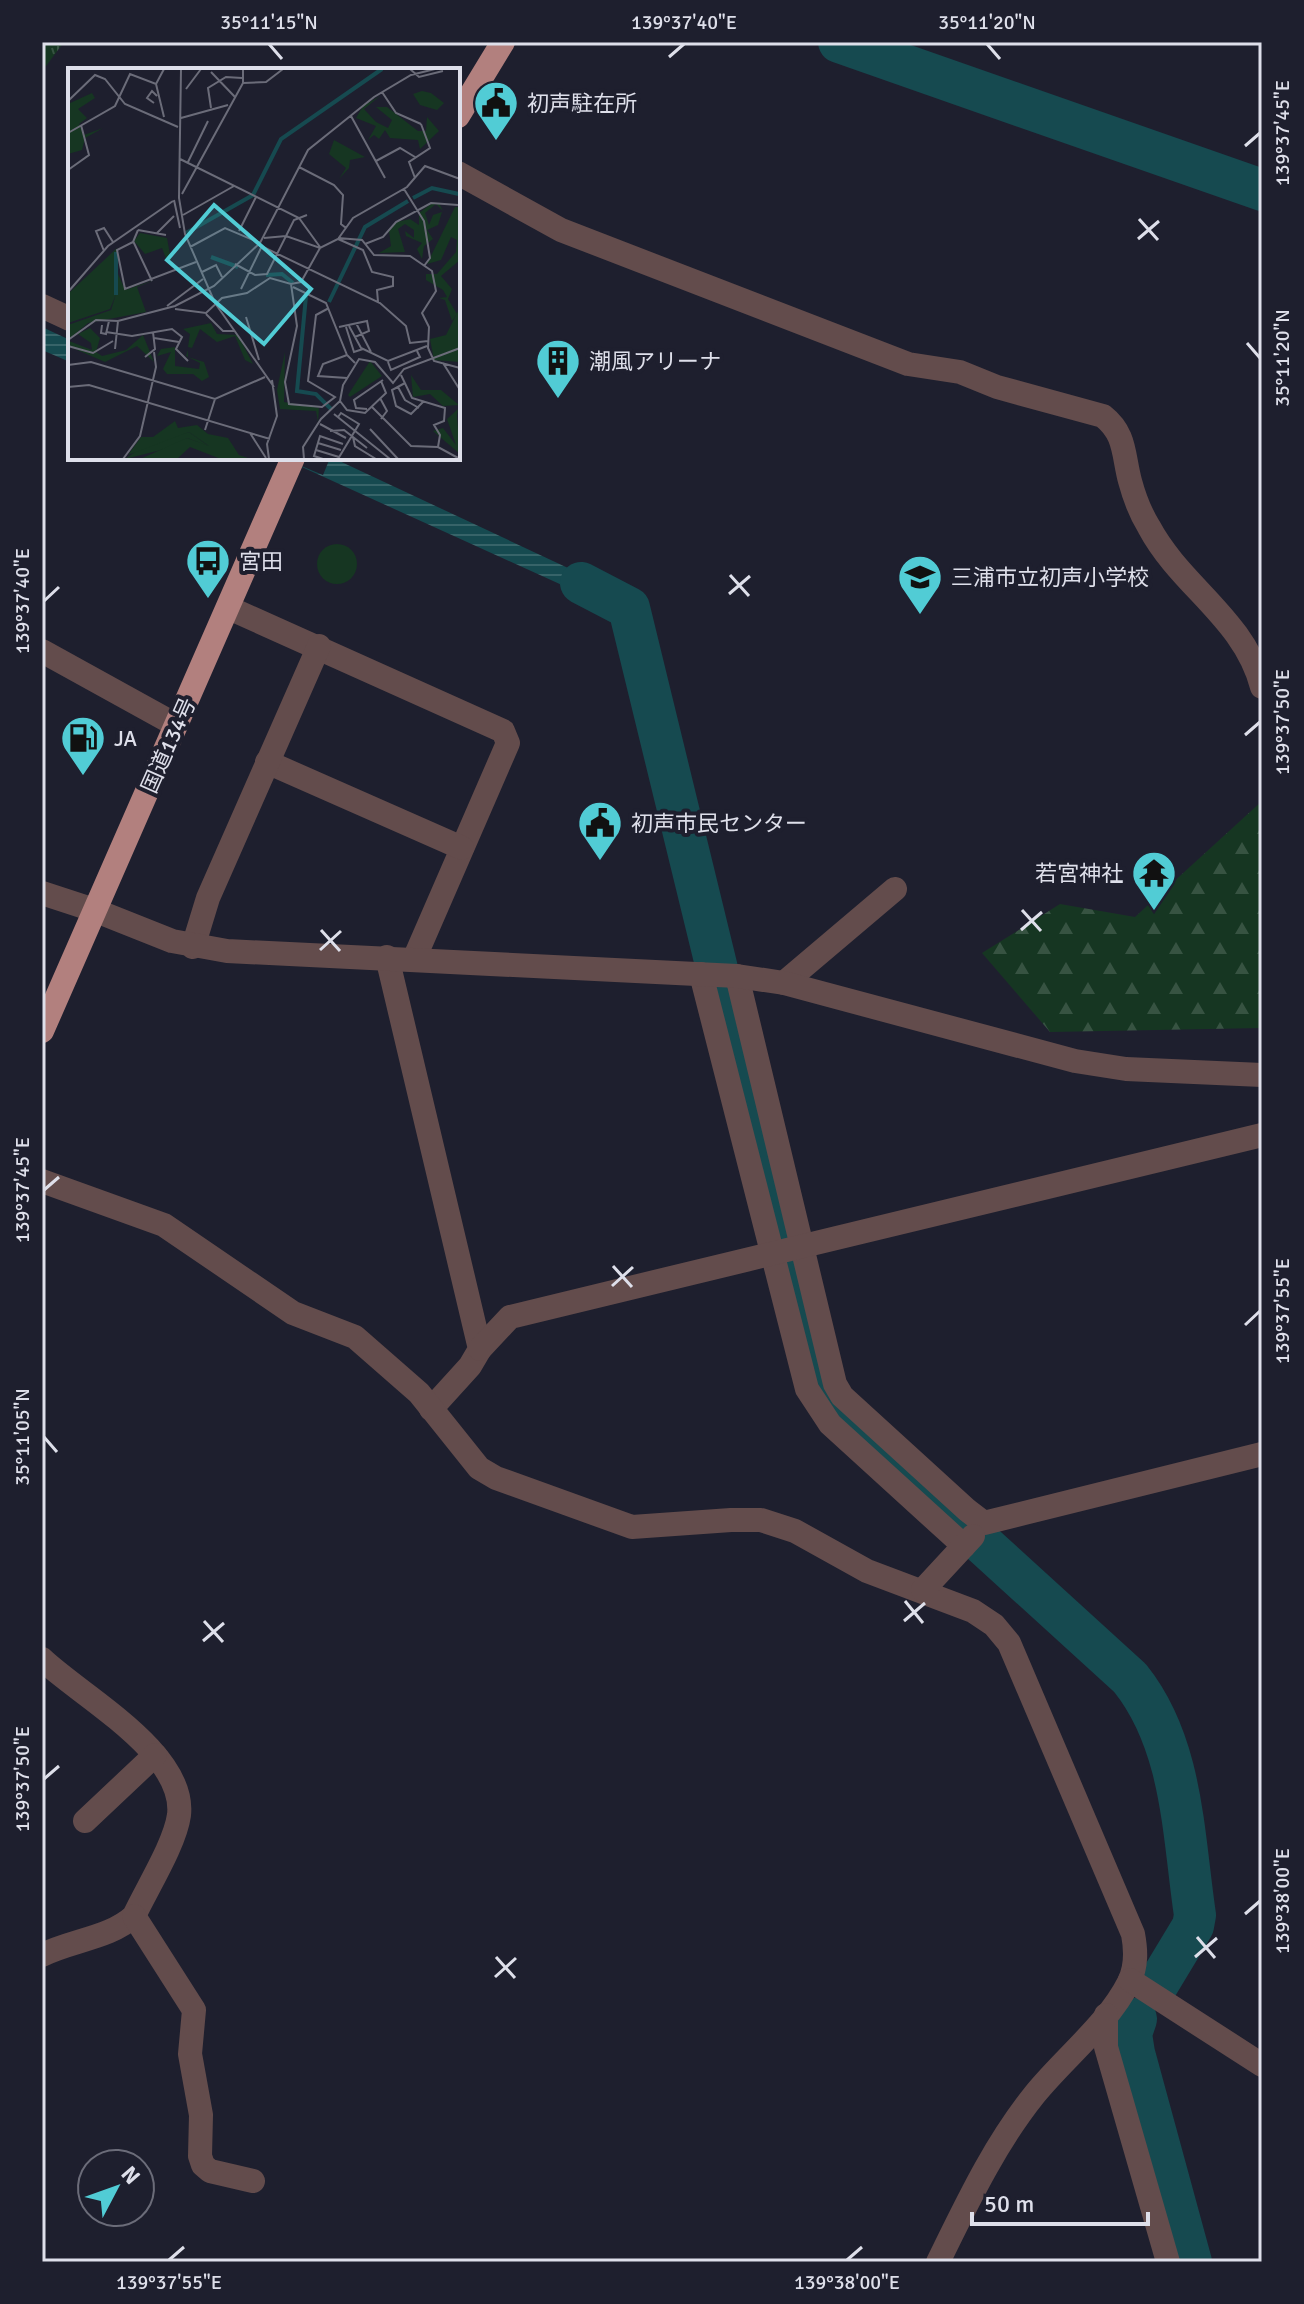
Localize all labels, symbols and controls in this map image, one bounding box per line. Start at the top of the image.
text: 35°11'15"N [220,10,318,35]
text: 139°37'40"E [631,10,737,35]
text: 35°11'20"N [938,10,1036,35]
inset map [68,68,460,460]
public building icon: 初声駐在所 [472,79,520,142]
text: 139°37'45"E [1270,80,1295,186]
place label: 初声駐在所 [527,90,637,117]
text: 35°11'20"N [1270,309,1295,407]
building icon: 潮風アリーナ [534,337,582,400]
place label: 潮風アリーナ [589,348,721,375]
bus stop icon: 宮田 [184,537,232,600]
text: 139°37'40"E [10,548,35,654]
place label: 宮田 [239,548,283,575]
school or university icon: 三浦市立初声小学校 [896,553,944,616]
place label: 三浦市立初声小学校 [951,564,1149,591]
text: 139°37'50"E [1270,669,1295,775]
street label: 国道134号 [135,693,201,797]
fuel station icon: JA [59,714,107,777]
place label: JA [114,725,137,752]
public building icon: 初声市民センター [576,799,624,862]
place label: 初声市民センター [631,810,807,837]
temple icon: 若宮神社 [1130,849,1178,912]
place label: 若宮神社 [1035,860,1123,887]
text: 139°37'45"E [10,1137,35,1243]
text: 139°37'55"E [1270,1258,1295,1364]
text: 35°11'05"N [10,1388,35,1486]
text: 139°37'50"E [10,1726,35,1832]
text: 139°38'00"E [1270,1848,1295,1954]
north arrow [76,2148,156,2228]
text: N [116,2161,146,2190]
scale bar [972,2176,1148,2226]
text: 50 m [984,2189,1034,2219]
text: 139°37'55"E [116,2270,222,2295]
text: 139°38'00"E [794,2270,900,2295]

